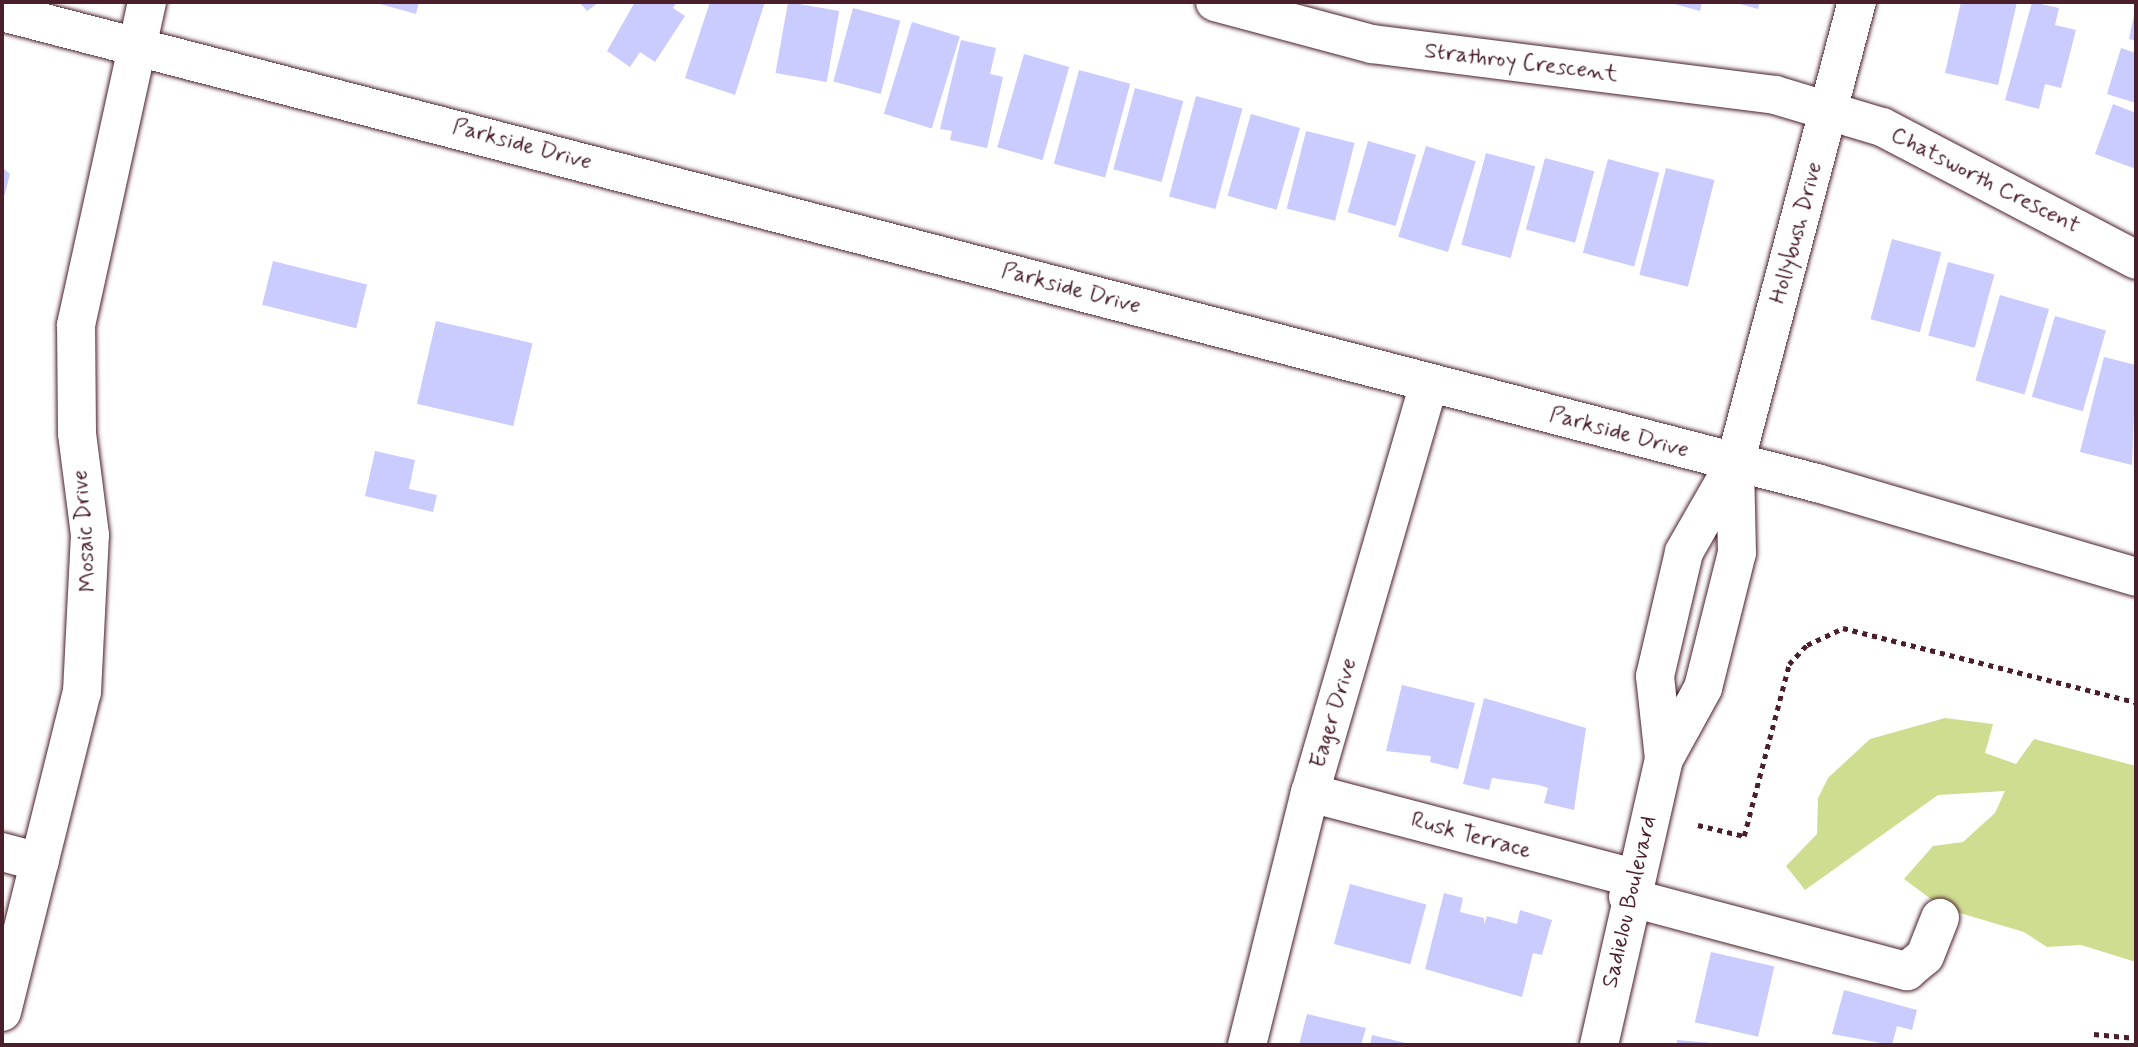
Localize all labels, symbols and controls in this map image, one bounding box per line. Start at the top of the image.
street label: Strathroy Crescent [1427,38,1615,88]
street label: Parkside Drive [450,113,594,177]
street label: Chatsworth Crescent [1886,121,2084,241]
street label: Hollybush Drive [1765,159,1829,307]
street label: Parkside Drive [999,257,1143,321]
street label: Parkside Drive [1547,401,1691,465]
street label: Mosaic Drive [67,469,103,593]
street label: Eager Drive [1304,656,1364,770]
street label: Rusk Terrace [1408,807,1534,865]
street label: Sadielou Boulevard [1597,815,1663,989]

